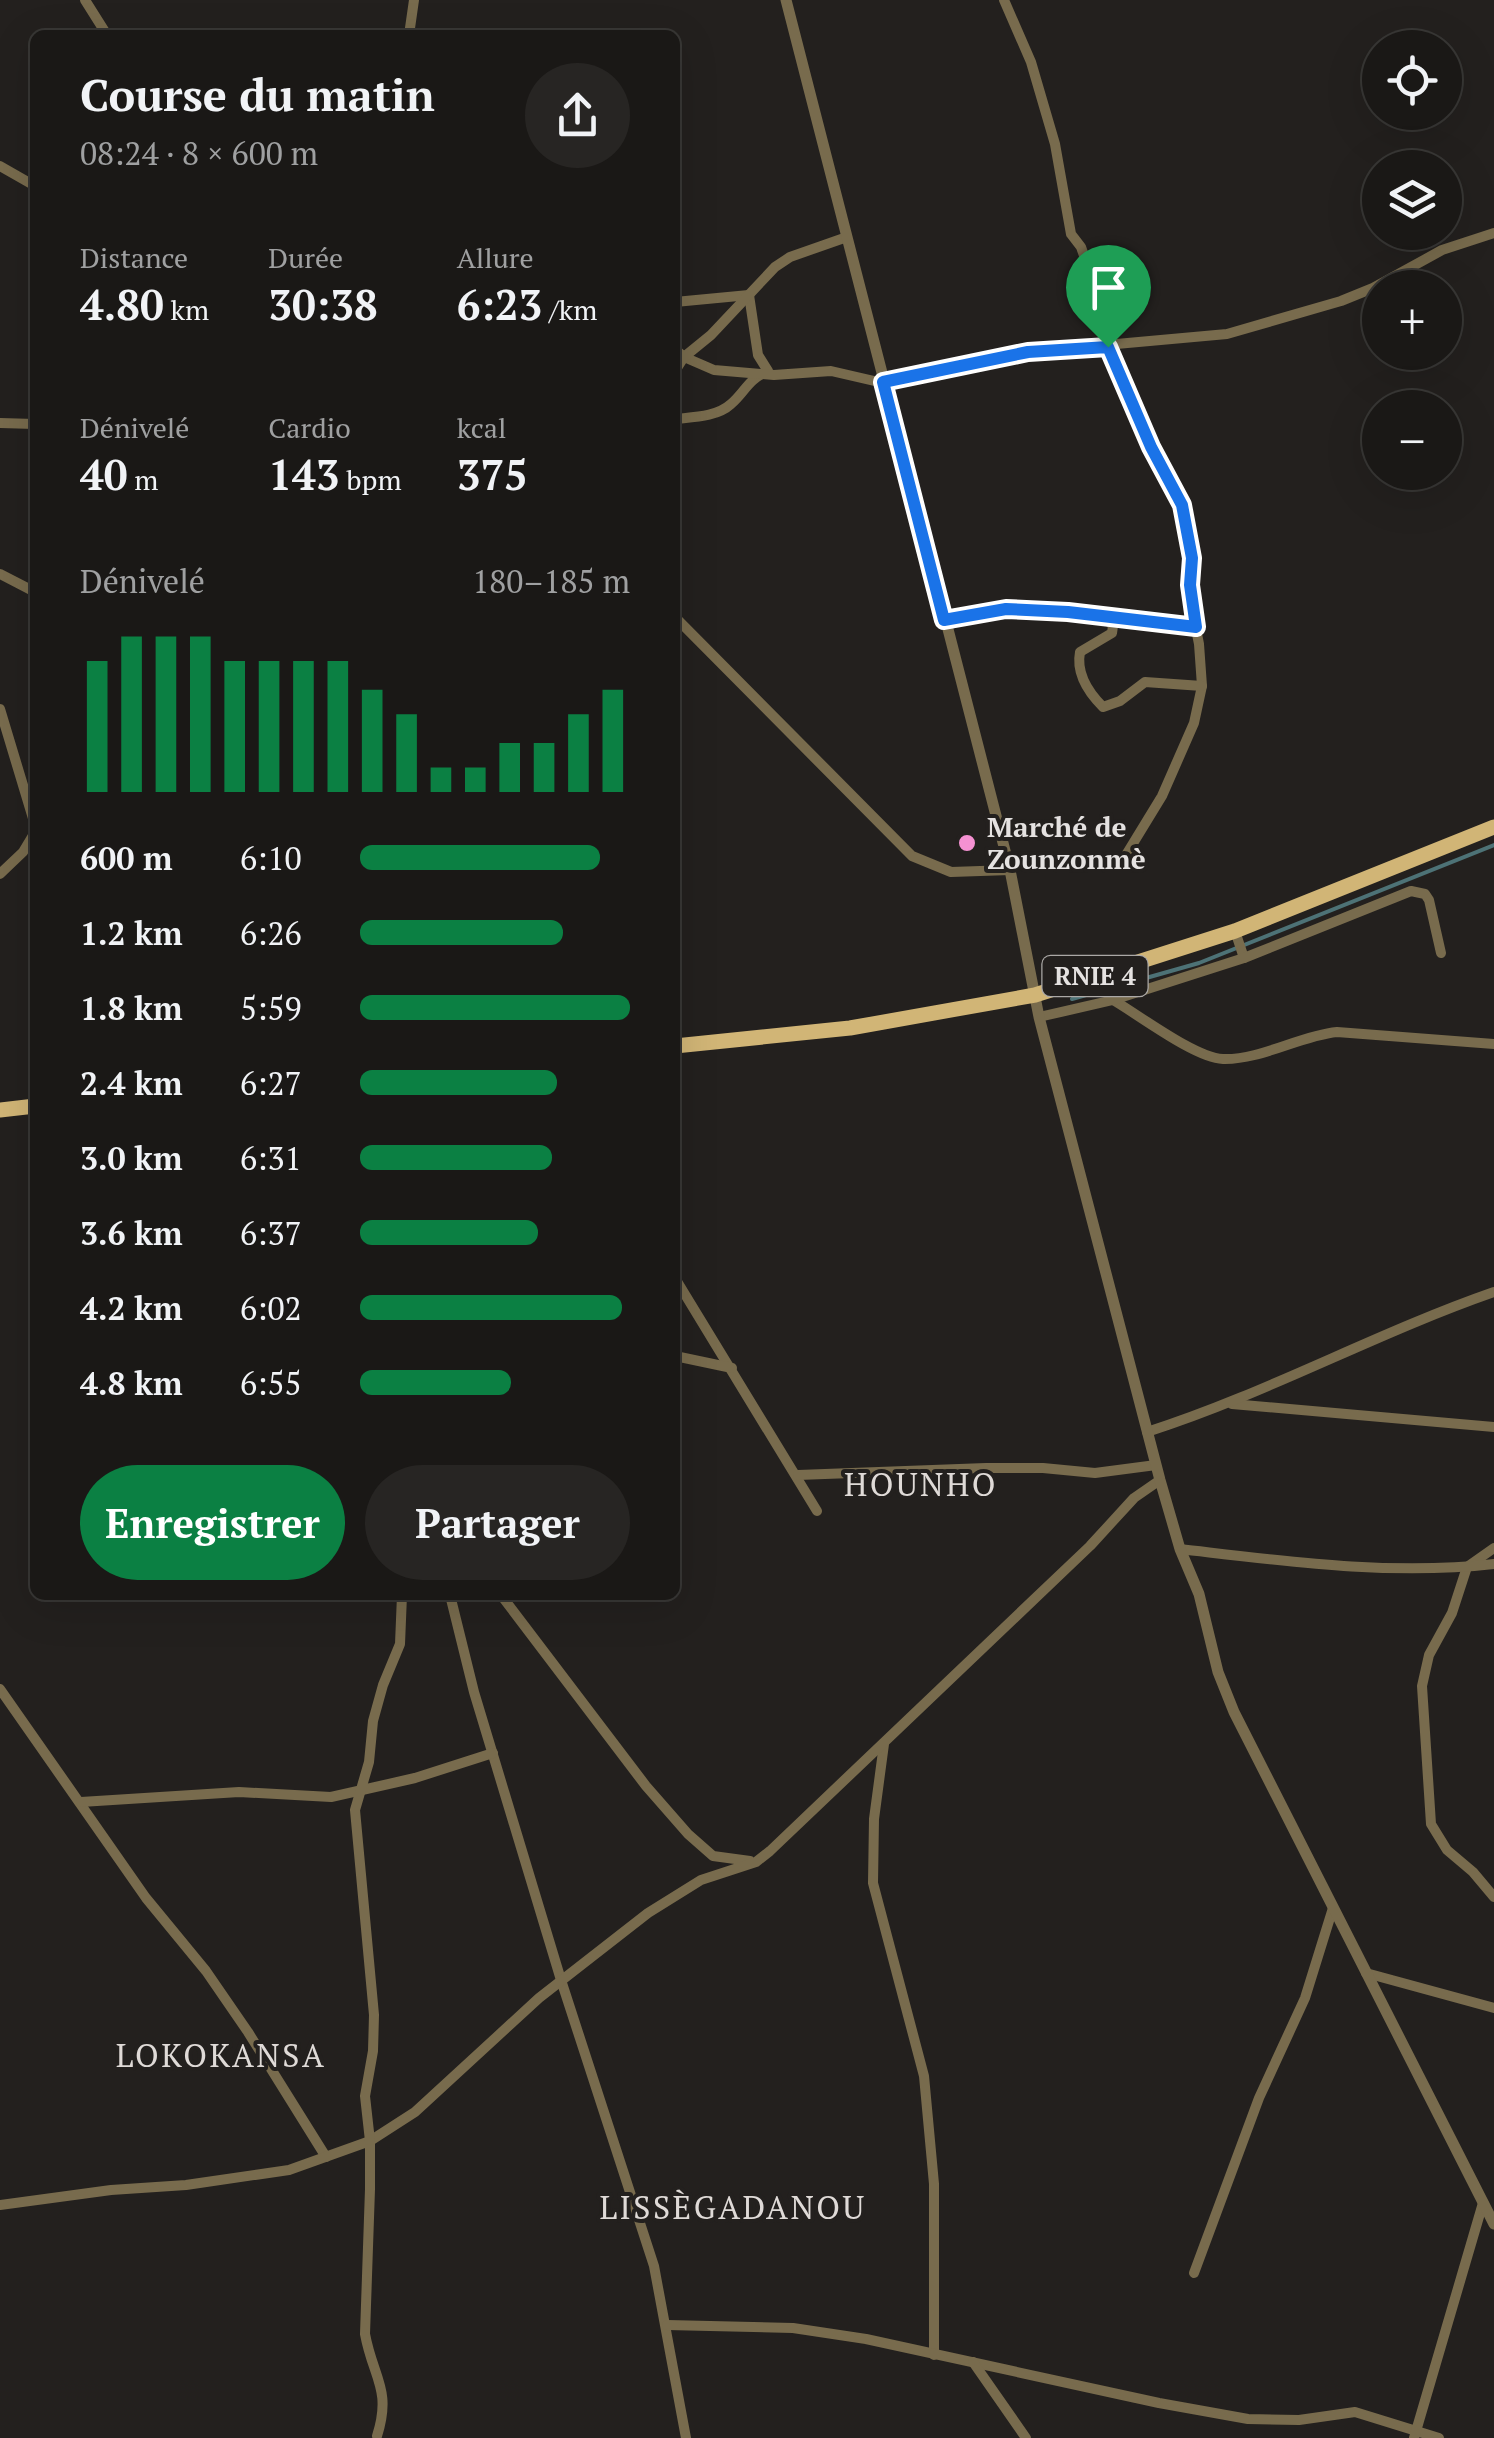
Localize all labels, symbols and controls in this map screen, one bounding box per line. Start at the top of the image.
map controls [1362,30,1462,490]
button: locate [1362,30,1462,130]
button: share [525,63,630,168]
text: Course du matin [80,64,435,124]
text: 08:24 · 8 × 600 m [80,132,318,174]
button: layers [1362,150,1462,250]
text: Distance [80,239,188,276]
text: Durée [268,239,343,276]
text: Allure [457,239,534,276]
pin [1066,245,1151,348]
icon: arrive [1081,260,1136,315]
button: + [1362,270,1462,370]
text: 4.80 [80,276,164,332]
text: 30:38 [268,276,378,332]
text: 6:23 [457,276,542,332]
text: km [164,291,209,328]
text: /km [542,291,597,328]
button: − [1362,390,1462,490]
text: Dénivelé [80,409,189,446]
text: Cardio [268,409,351,446]
text: kcal [457,409,506,446]
text: 40 [80,446,127,502]
text: 143 [268,446,340,502]
text: 375 [457,446,528,502]
text: m [127,461,158,498]
text: bpm [340,461,402,498]
text: Dénivelé [80,560,205,602]
text: 180–185 m [472,560,630,602]
place label: Marché de Zounzonmè [987,808,1146,877]
marker: Marché de Zounzonmè [956,832,978,854]
text: 600 m [80,837,172,879]
text: 6:10 [240,837,302,879]
text: 1.2 km [80,912,183,954]
text: 6:26 [240,912,302,954]
road number: RNIE 4 [1042,956,1148,996]
text: 1.8 km [80,987,183,1029]
text: 5:59 [240,987,302,1029]
text: 2.4 km [80,1062,183,1104]
text: 6:27 [240,1062,302,1104]
text: 3.0 km [80,1137,183,1179]
text: 6:31 [240,1137,302,1179]
text: 3.6 km [80,1212,183,1254]
text: 6:37 [240,1212,302,1254]
text: 4.2 km [80,1287,183,1329]
text: 6:02 [240,1287,302,1329]
text: 4.8 km [80,1362,183,1404]
text: 6:55 [240,1362,302,1404]
district label: HOUNHO [844,1463,998,1505]
button: Enregistrer [80,1465,345,1580]
button: Partager [365,1465,630,1580]
district label: LOKOKANSA [116,2034,326,2076]
district label: LISSÈGADANOU [599,2186,867,2228]

